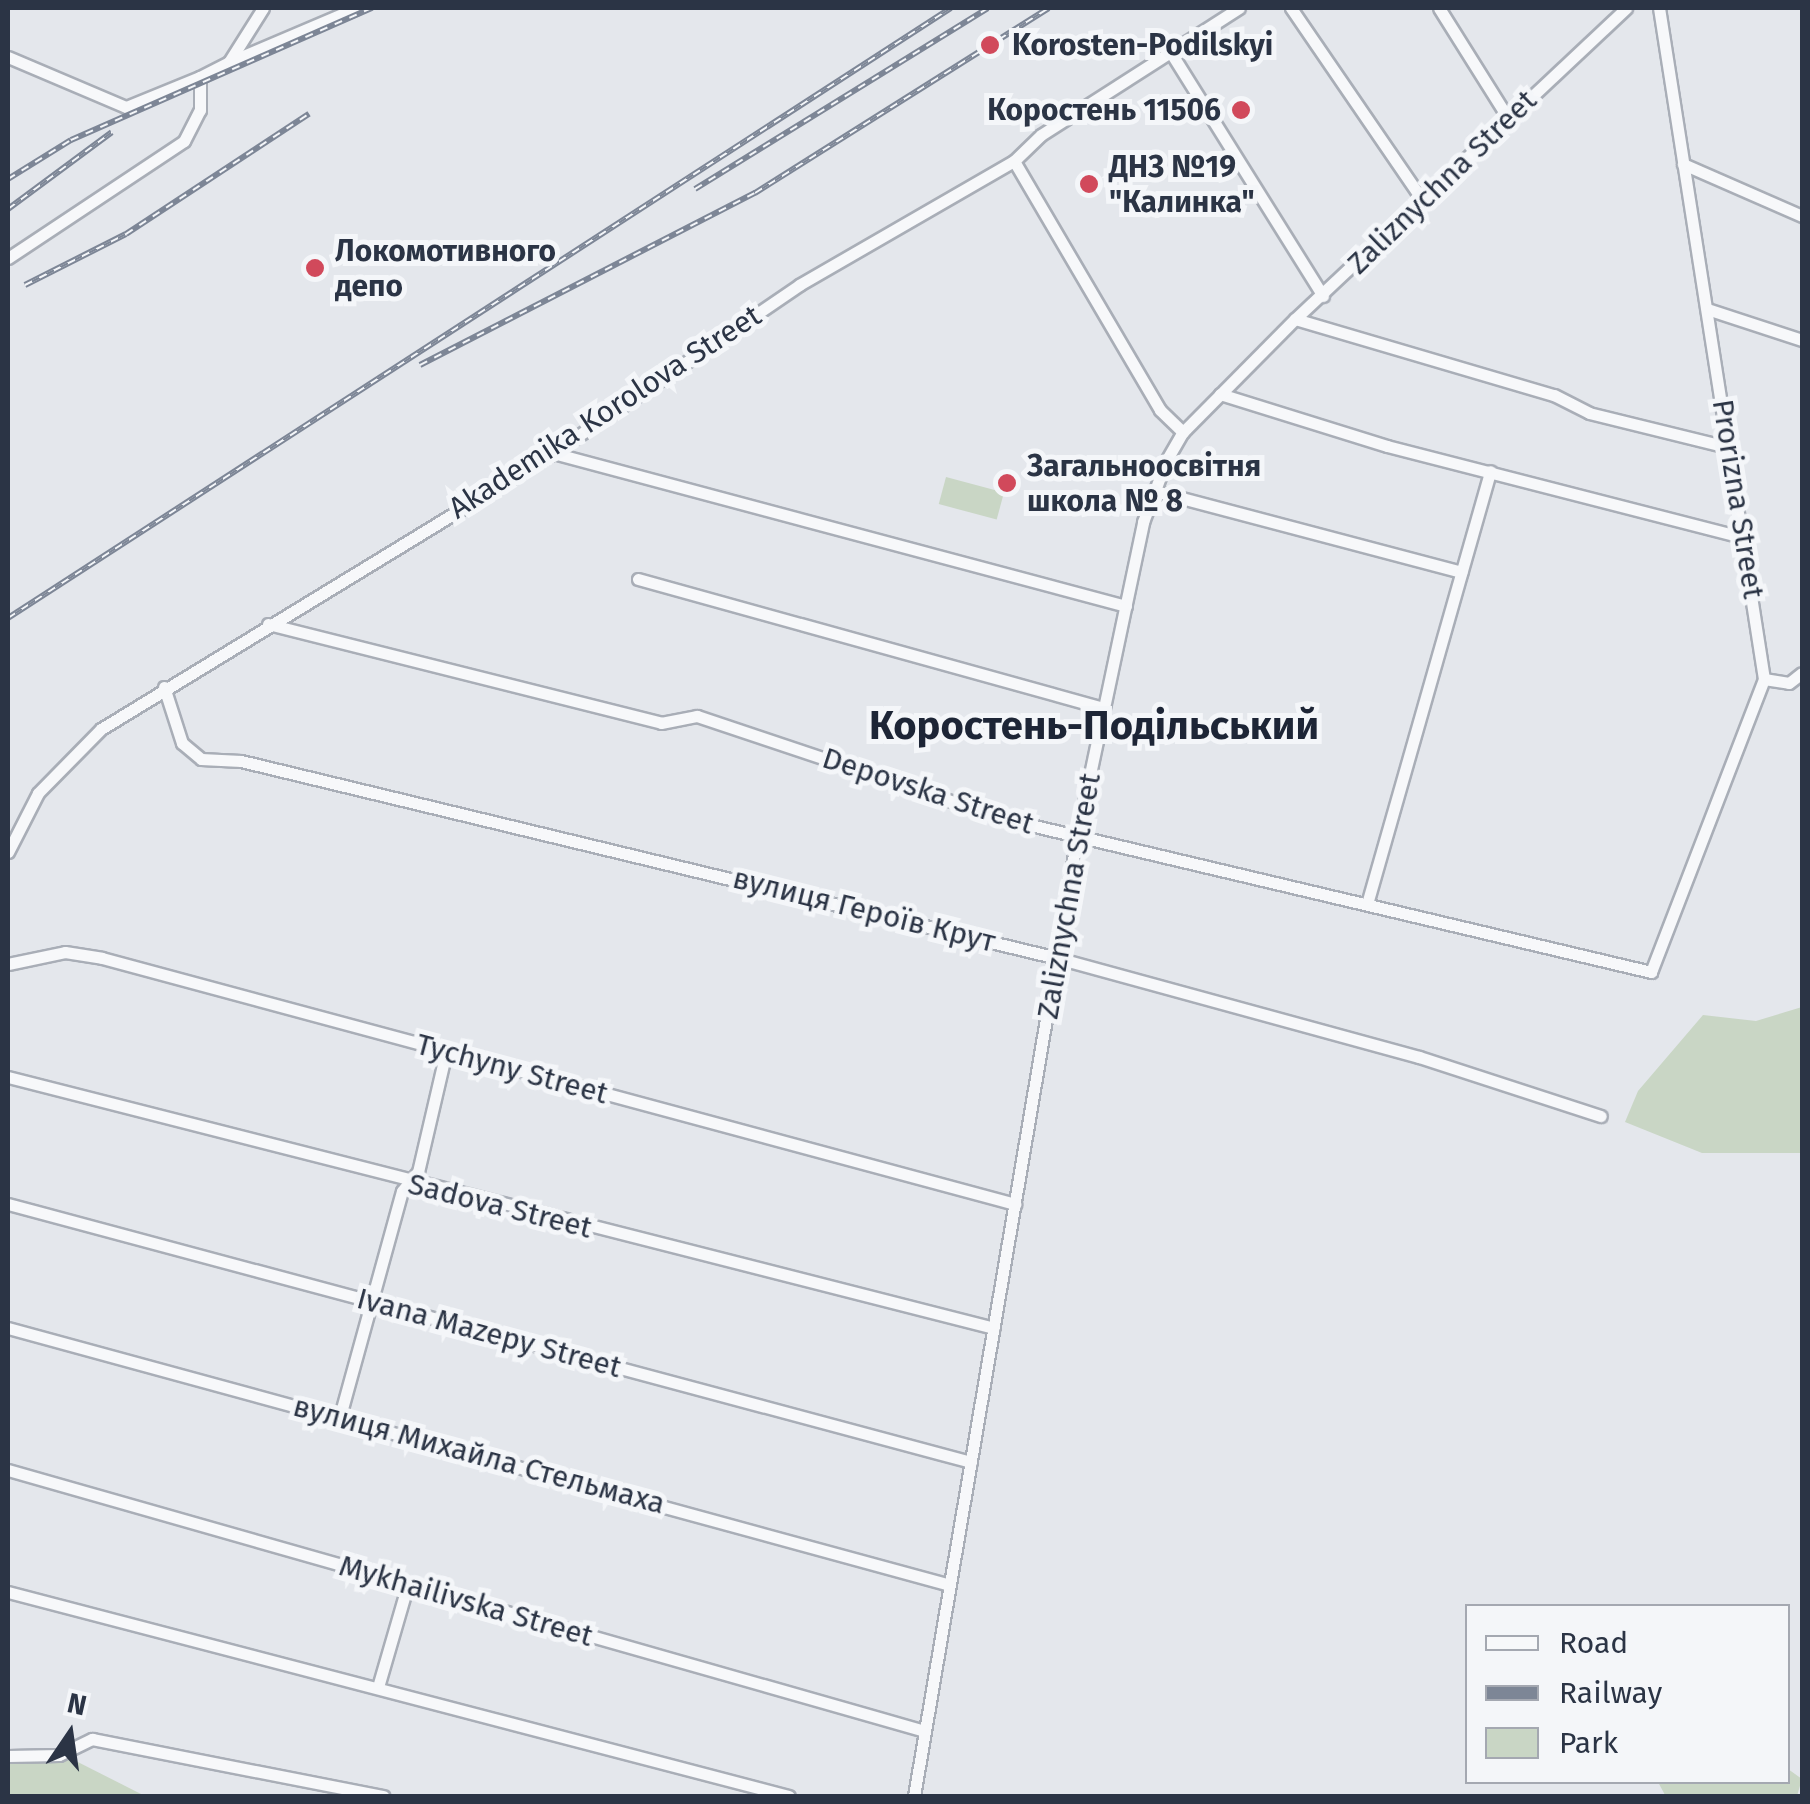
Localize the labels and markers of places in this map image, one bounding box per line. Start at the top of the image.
place label: Korosten-Podilskyi [1012,27,1273,63]
marker: Korosten-Podilskyi [977,32,1003,58]
place label: Коростень 11506 [987,92,1221,128]
marker: Коростень 11506 [1230,99,1252,121]
place label: ДНЗ №19 "Калинка" [1109,149,1255,220]
marker: ДНЗ №19 "Калинка" [1078,173,1100,195]
place label: Локомотивного депо [335,233,556,304]
marker: Локомотивного депо [304,257,326,279]
place label: Загальноосвітня школа № 8 [1027,448,1261,518]
marker: Загальноосвітня школа № 8 [996,472,1018,494]

